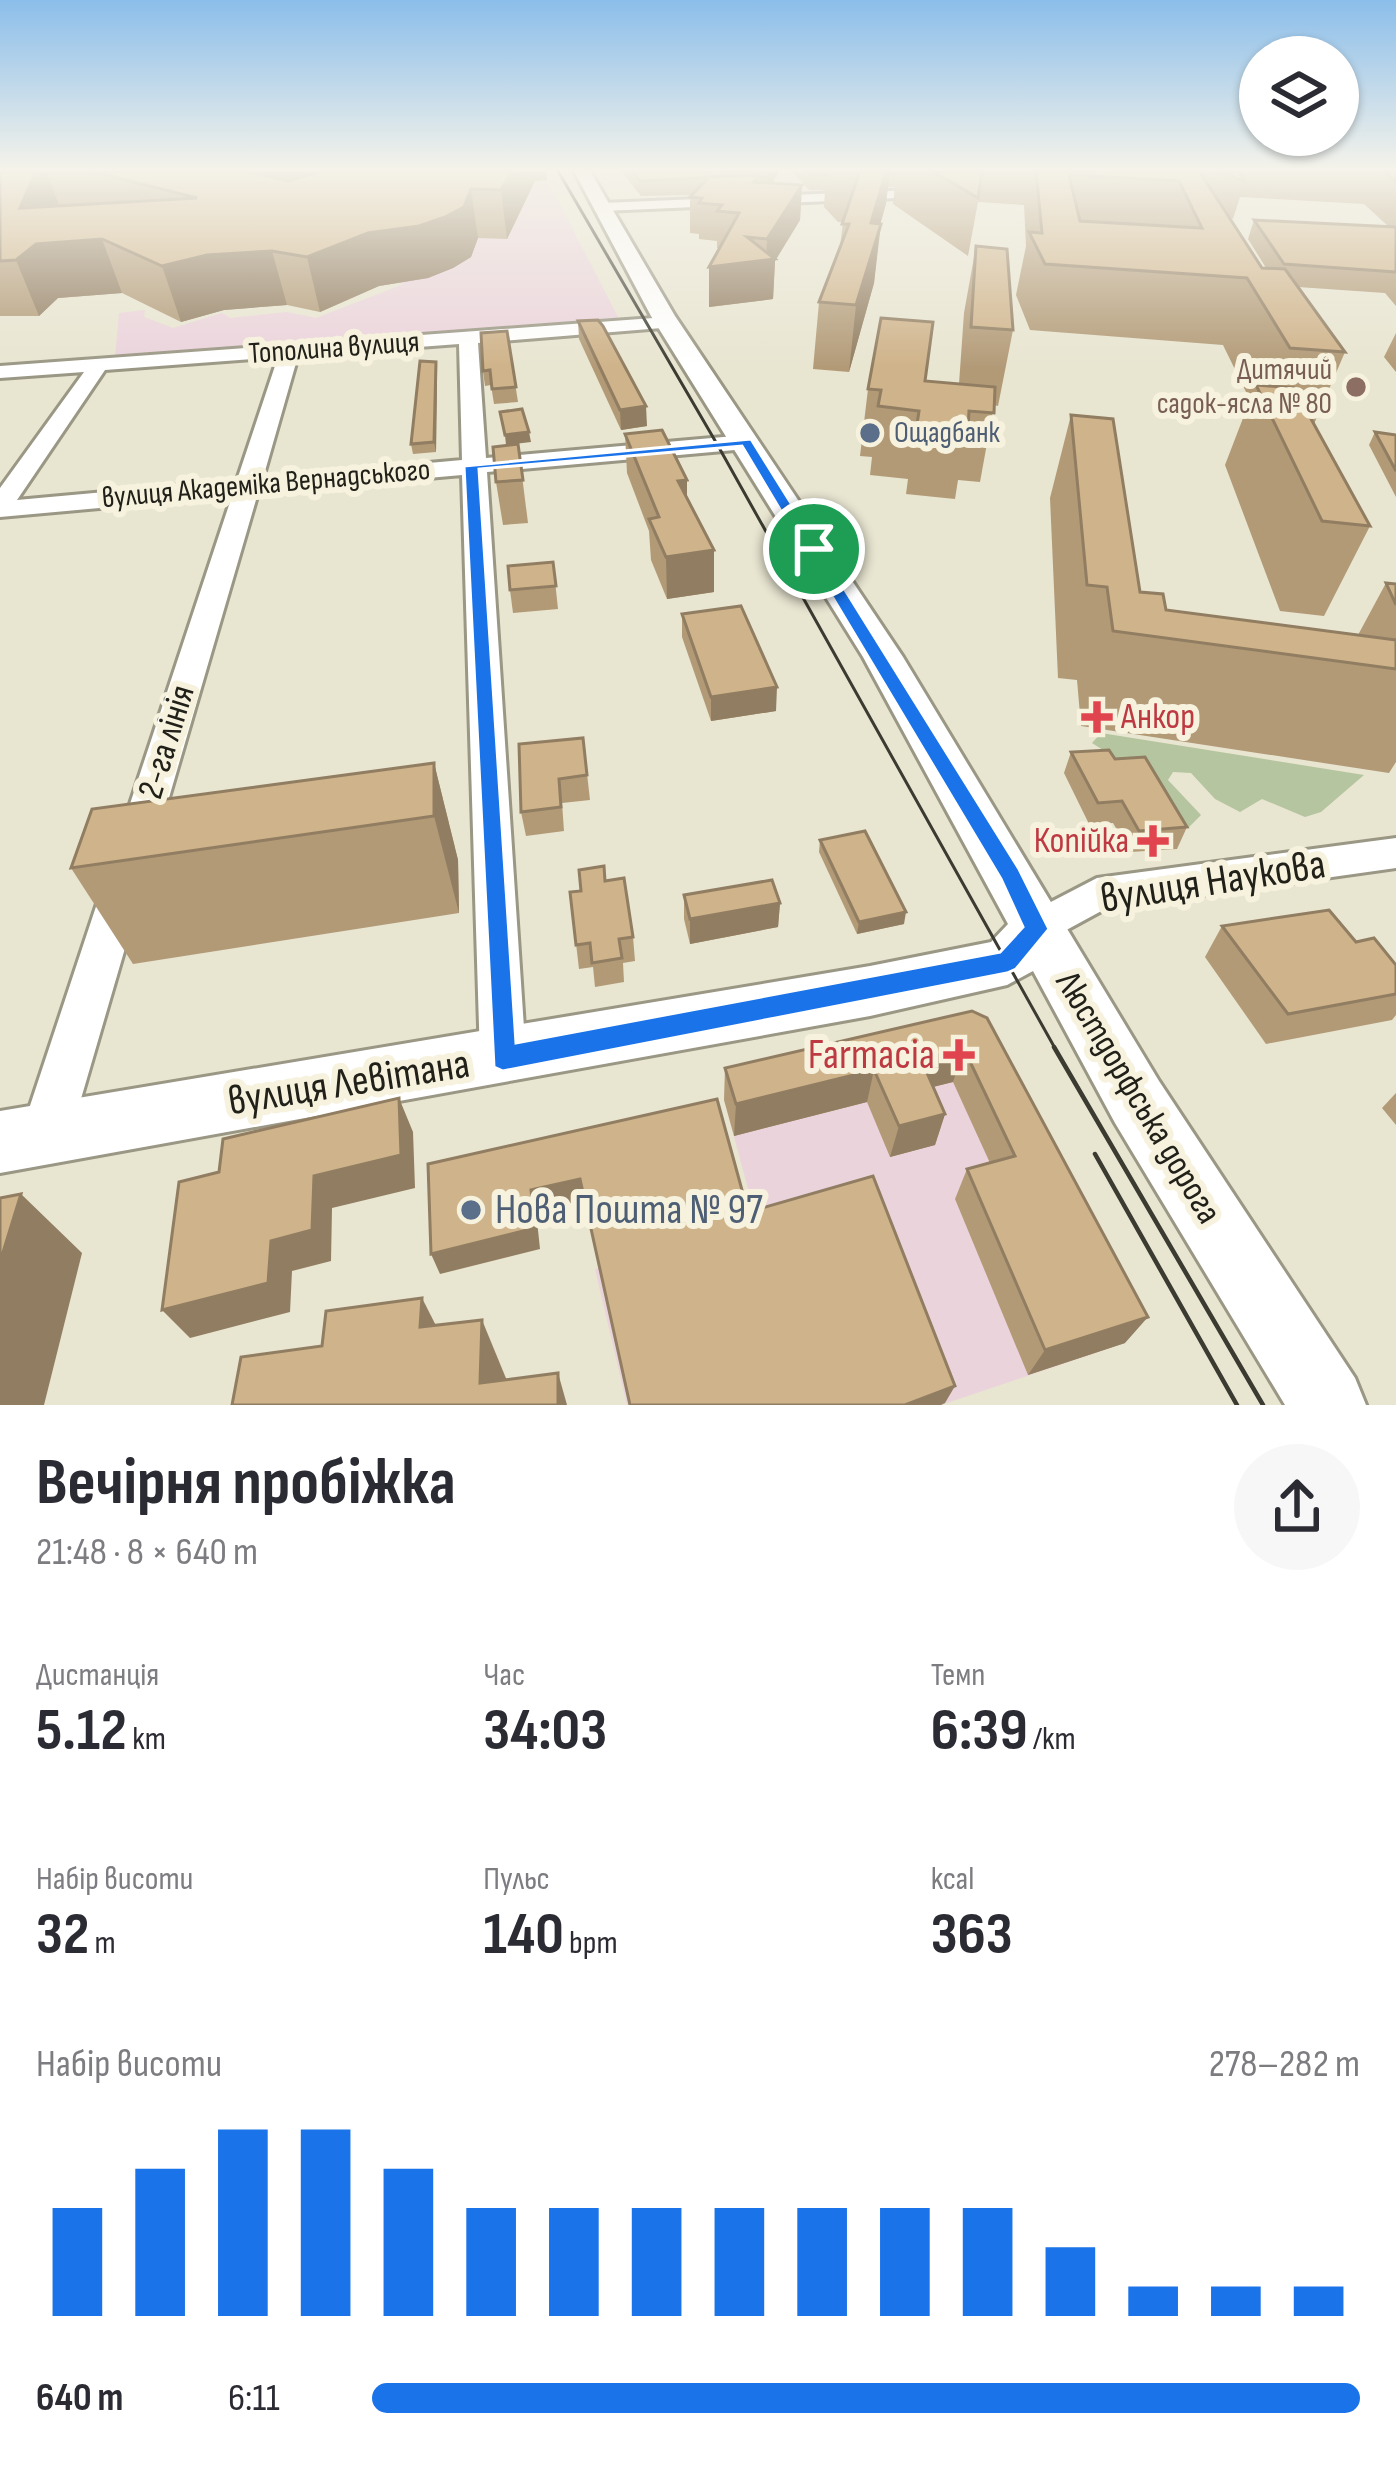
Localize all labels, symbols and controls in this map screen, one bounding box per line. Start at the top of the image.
map controls [1239,36,1359,156]
button: layers [1239,36,1359,156]
street label: Тополина вулиця [247,324,421,372]
place label: Дитячий садок-ясла № 80 [1157,352,1332,422]
marker: Дитячий садок-ясла № 80 [1343,374,1369,400]
place label: Ощадбанк [894,415,1000,451]
marker: Ощадбанк [857,420,883,446]
street label: вулиця Академіка Вернадського [100,452,432,516]
pin [763,498,865,600]
icon: arrive [781,516,847,582]
street label: 2-га лінія [129,680,205,804]
place label: Анкор [1120,696,1195,739]
marker: Анкор [1084,704,1110,730]
place label: Копійка [1034,820,1129,863]
marker: Копійка [1140,828,1166,854]
street label: вулиця Наукова [1097,839,1329,925]
street label: Люстдорфська дорога [1045,964,1230,1232]
place label: Farmacia [808,1030,935,1081]
street label: вулиця Левітана [225,1039,473,1127]
marker: Farmacia [946,1042,972,1068]
place label: Нова Пошта № 97 [495,1185,763,1236]
marker: Нова Пошта № 97 [458,1197,484,1223]
text: Вечірня пробіжка [36,1444,456,1523]
button: share [1234,1444,1360,1570]
text: 21:48 · 8 × 640 m [36,1529,258,1576]
text: Дистанція [36,1655,159,1695]
text: Час [483,1655,525,1695]
text: Темп [931,1655,985,1695]
text: 5.12 [36,1695,127,1767]
text: 34:03 [483,1695,607,1767]
text: 6:39 [931,1695,1028,1767]
text: km [127,1719,166,1759]
text: /km [1028,1719,1076,1759]
text: Набір висоти [36,1859,193,1899]
text: Пульс [483,1859,550,1899]
text: kcal [931,1859,974,1899]
text: 32 [36,1899,89,1971]
text: 140 [483,1899,564,1971]
text: 363 [931,1899,1013,1971]
text: m [89,1923,116,1963]
text: bpm [564,1923,618,1963]
text: Набір висоти [36,2041,222,2088]
text: 278–282 m [1209,2041,1360,2088]
text: 640 m [36,2375,123,2422]
text: 6:11 [228,2375,280,2422]

